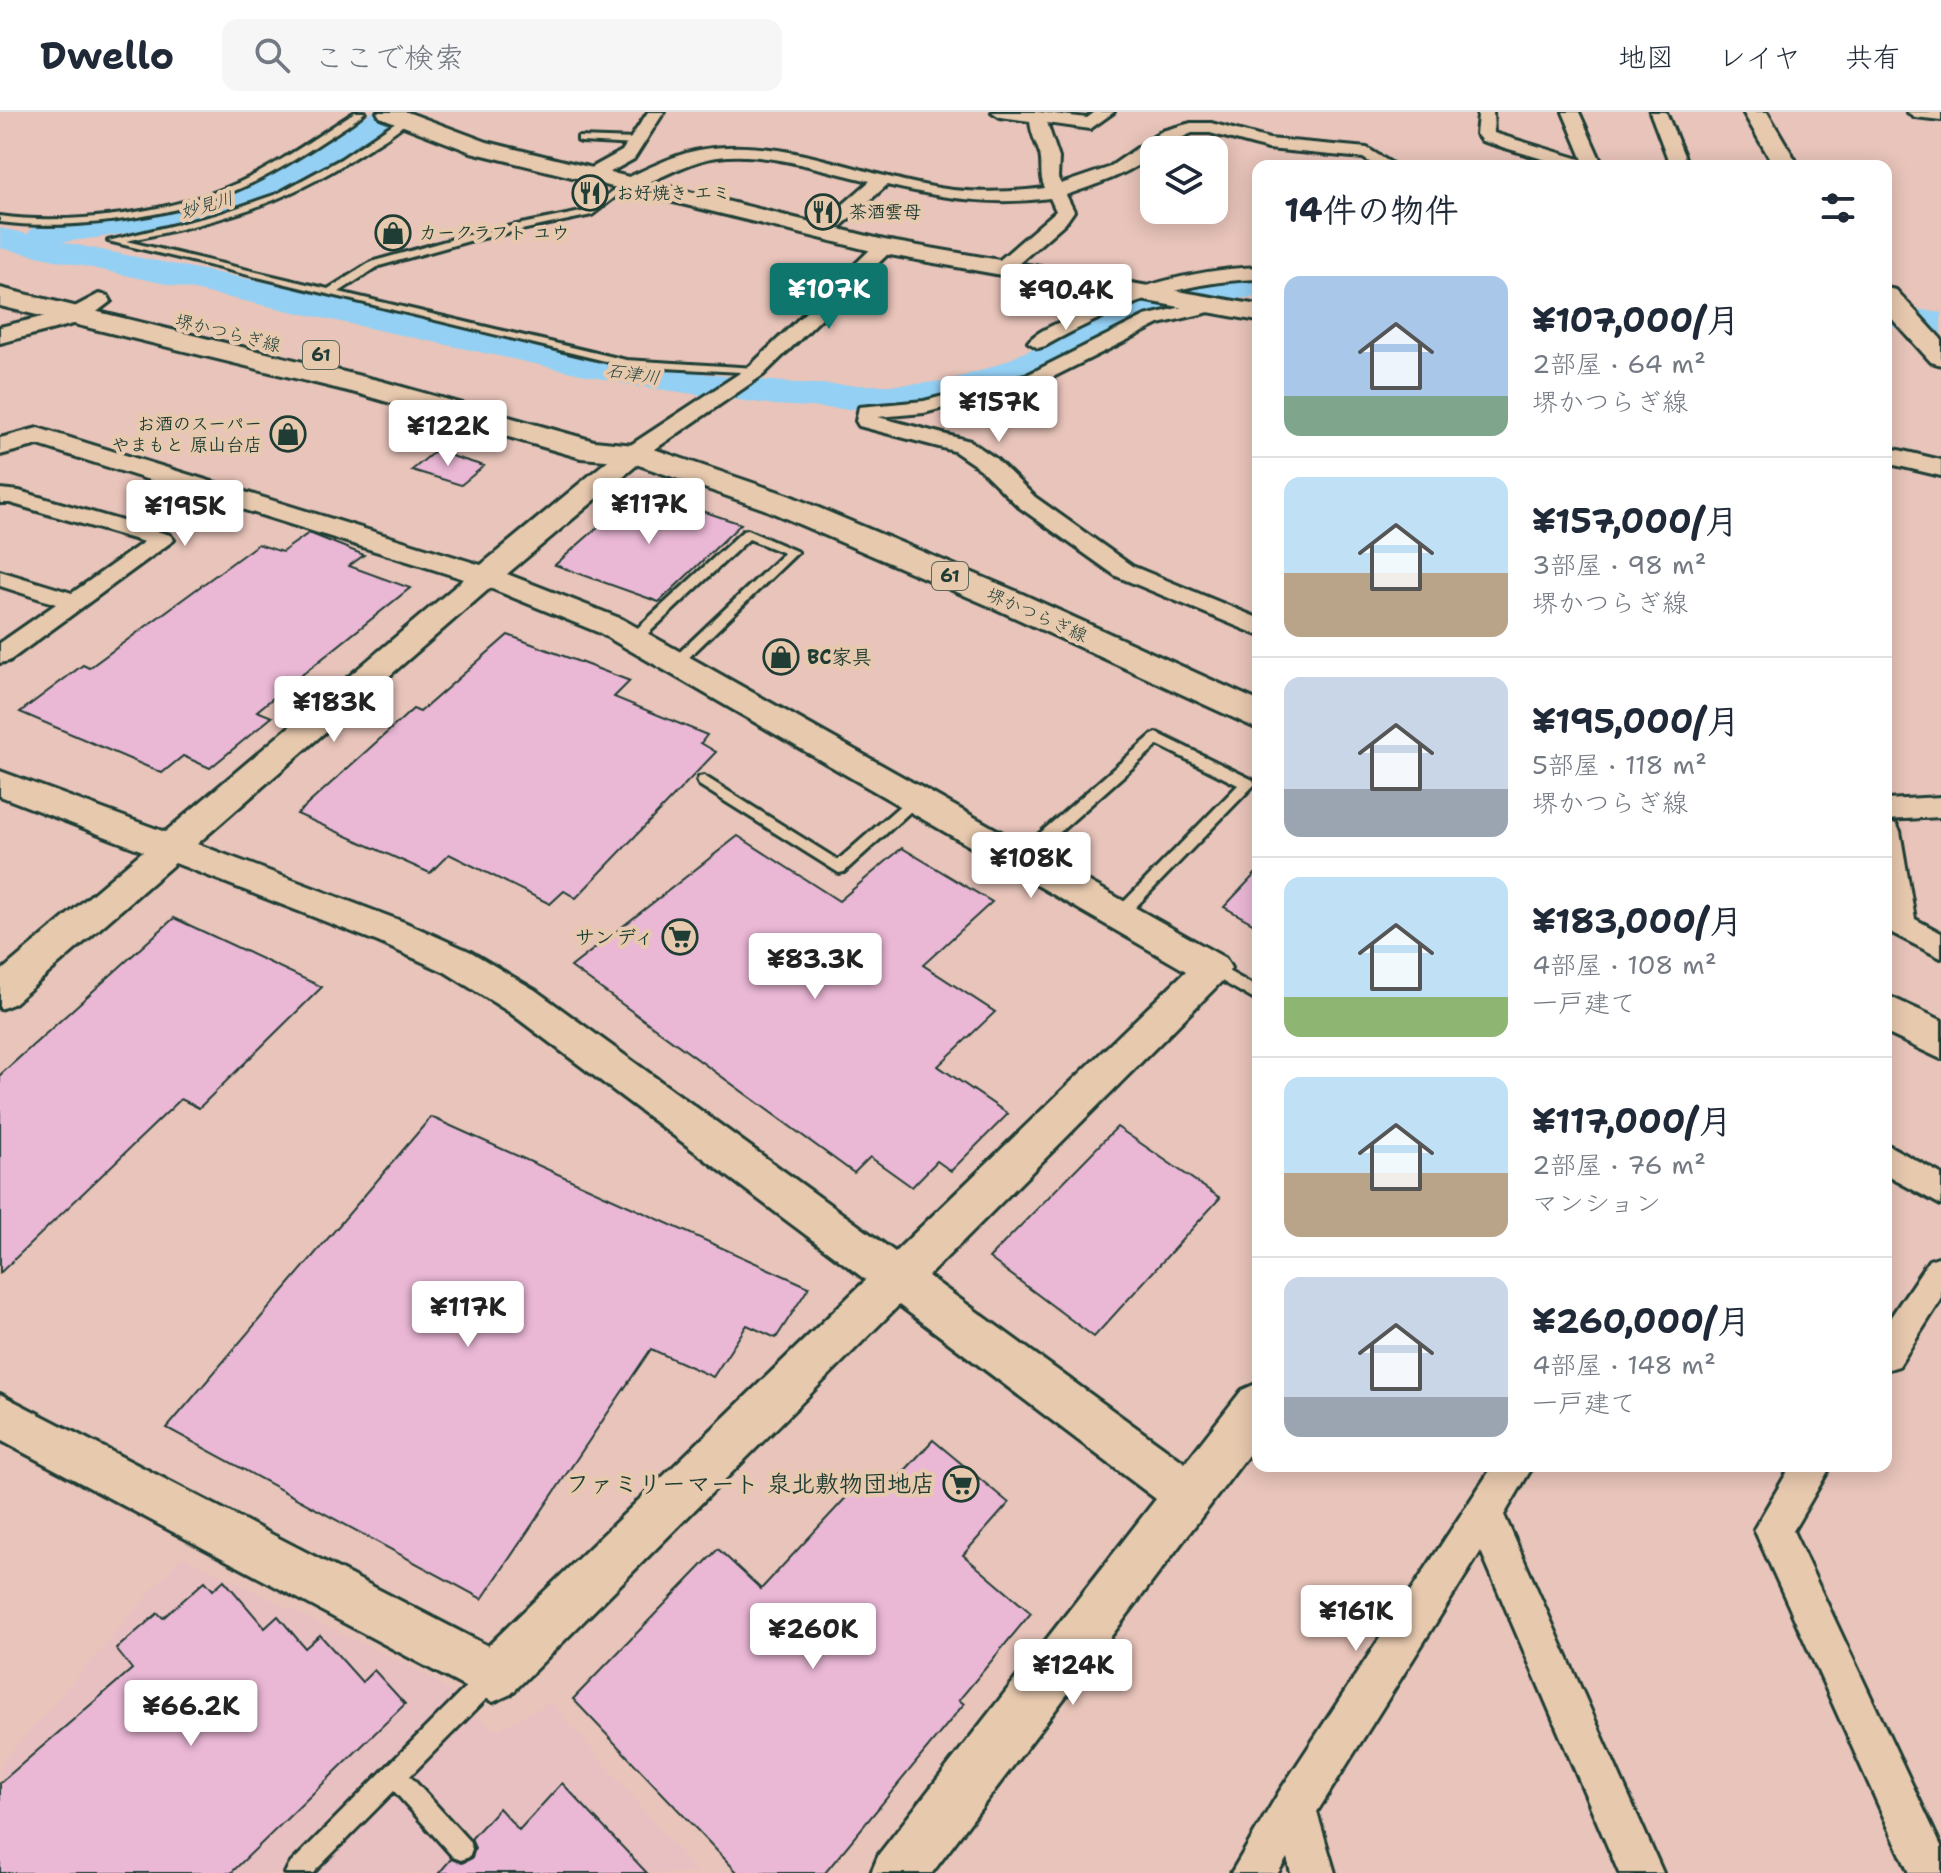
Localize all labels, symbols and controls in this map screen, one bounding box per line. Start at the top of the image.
search box [222,19,782,91]
text: Dwello [40,30,174,81]
icon: search [250,33,294,77]
text: ここで検索 [314,37,464,78]
text: 地図 [1618,38,1674,76]
text: レイヤ [1718,38,1801,76]
text: 共有 [1845,38,1901,76]
map controls [1140,136,1228,224]
button: layers [1140,136,1228,224]
restaurant icon: お好焼き エミ [571,174,609,212]
place label: お好焼き エミ [616,181,730,205]
water label: 妙見川 [178,186,236,224]
icon: filters [1816,186,1860,230]
text: 14件の物件 [1284,187,1459,233]
restaurant icon: 茶酒雲母 [804,193,842,231]
place label: 茶酒雲母 [849,200,921,224]
shop icon: カークラフト ユウ [374,214,412,252]
place label: カークラフト ユウ [419,221,569,245]
pin: ¥107K [773,263,885,331]
pin: ¥90.4K [1001,264,1131,332]
text: ¥107K [788,271,870,306]
text: ¥90.4K [1019,272,1113,307]
text: ¥107,000/月 [1532,297,1740,343]
street label: 堺かつらぎ線 [173,308,283,358]
icon: home [1348,308,1444,404]
road number: 61 [303,341,339,369]
text: 2部屋 · 64 m² [1532,346,1706,381]
water label: 石津川 [604,358,662,390]
pin: ¥157K [943,376,1055,444]
text: ¥157K [958,384,1040,419]
text: 堺かつらぎ線 [1532,384,1688,419]
pin: ¥122K [392,400,504,468]
text: ¥122K [407,408,489,443]
place label: お酒のスーパー やまもと 原山台店 [112,412,262,457]
shop icon: お酒のスーパー やまもと 原山台店 [269,415,307,453]
pin: ¥117K [593,478,705,546]
pin: ¥195K [129,480,241,548]
text: ¥117K [611,486,687,521]
text: ¥195K [144,488,226,523]
text: ¥157,000/月 [1532,498,1739,544]
icon: home [1348,509,1444,605]
text: 3部屋 · 98 m² [1532,547,1706,582]
road number: 61 [932,562,968,590]
street label: 堺かつらぎ線 [983,582,1091,648]
text: 堺かつらぎ線 [1532,585,1688,620]
shop icon: BC家具 [762,638,800,676]
place label: BC家具 [807,644,872,670]
pin: ¥183K [278,676,390,744]
text: ¥183K [292,684,376,719]
text: ¥195,000/月 [1532,698,1740,744]
icon: home [1348,709,1444,805]
text: 5部屋 · 118 m² [1532,747,1707,782]
text: 堺かつらぎ線 [1532,785,1688,820]
pin: ¥108K [975,832,1087,900]
text: ¥108K [990,840,1072,875]
text: ¥183,000/月 [1532,898,1743,944]
icon: home [1348,909,1444,1005]
supermarket icon: サンディ [661,918,699,956]
place label: サンディ [575,924,654,950]
pin: ¥83.3K [750,933,880,1001]
text: ¥83.3K [767,941,863,976]
text: 4部屋 · 108 m² [1532,947,1717,982]
text: 一戸建て [1532,985,1636,1020]
text: ¥117,000/月 [1532,1098,1732,1144]
icon: home [1348,1109,1444,1205]
text: 2部屋 · 76 m² [1532,1147,1706,1182]
text: マンション [1532,1185,1661,1220]
pin: ¥117K [412,1281,524,1349]
text: ¥117K [430,1289,506,1324]
text: ¥260,000/月 [1532,1298,1751,1344]
icon: home [1348,1309,1444,1405]
text: 4部屋 · 148 m² [1532,1347,1716,1382]
text: 一戸建て [1532,1385,1636,1420]
supermarket icon: ファミリーマート 泉北敷物団地店 [942,1465,980,1503]
place label: ファミリーマート 泉北敷物団地店 [566,1468,935,1500]
pin: ¥161K [1300,1585,1412,1653]
text: ¥161K [1319,1593,1393,1628]
pin: ¥260K [757,1603,869,1671]
text: ¥260K [768,1611,858,1646]
pin: ¥124K [1017,1639,1129,1707]
text: ¥124K [1032,1647,1114,1682]
pin: ¥66.2K [126,1680,256,1748]
text: ¥66.2K [142,1688,240,1723]

